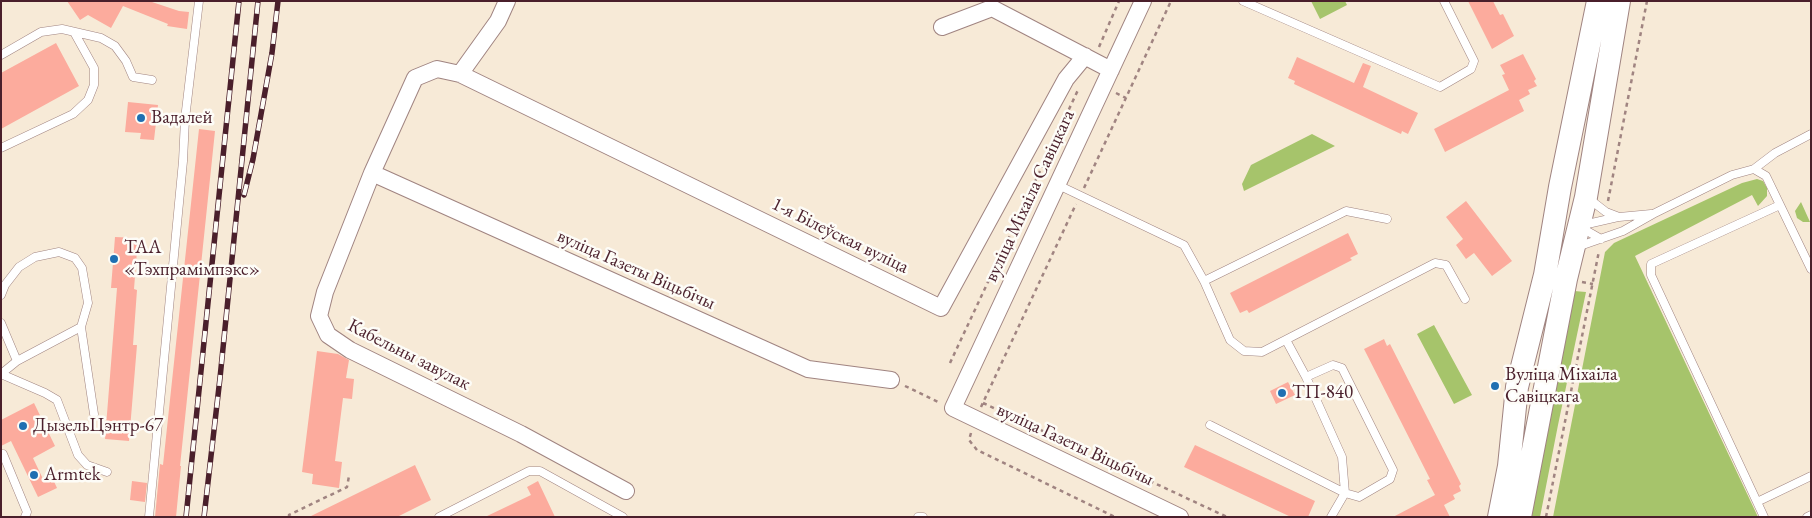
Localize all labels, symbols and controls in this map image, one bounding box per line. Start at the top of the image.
street label: вуліца Міхаіла Савіцкага [980,106,1080,286]
place label: Вадалей [151,107,213,129]
marker: Вадалей [135,112,147,124]
street label: 1-я Білеўская вуліца [768,193,912,279]
street label: вуліца Газеты Віцьбічы [553,225,719,315]
place label: ТАА «Тэхпрамімпэкс» [124,237,260,281]
marker: ТАА «Тэхпрамімпэкс» [108,253,120,265]
street label: Кабельны завулак [344,314,474,396]
place label: Вуліца Міхаіла Савіцкага [1505,364,1618,408]
marker: Вуліца Міхаіла Савіцкага [1489,380,1501,392]
place label: ТП-840 [1292,382,1353,404]
marker: ТП-840 [1276,387,1288,399]
street label: вуліца Газеты Віцьбічы [993,399,1157,491]
place label: ДызельЦэнтр-67 [33,415,163,437]
marker: ДызельЦэнтр-67 [17,420,29,432]
place label: Armtek [44,464,101,486]
marker: Armtek [28,469,40,481]

